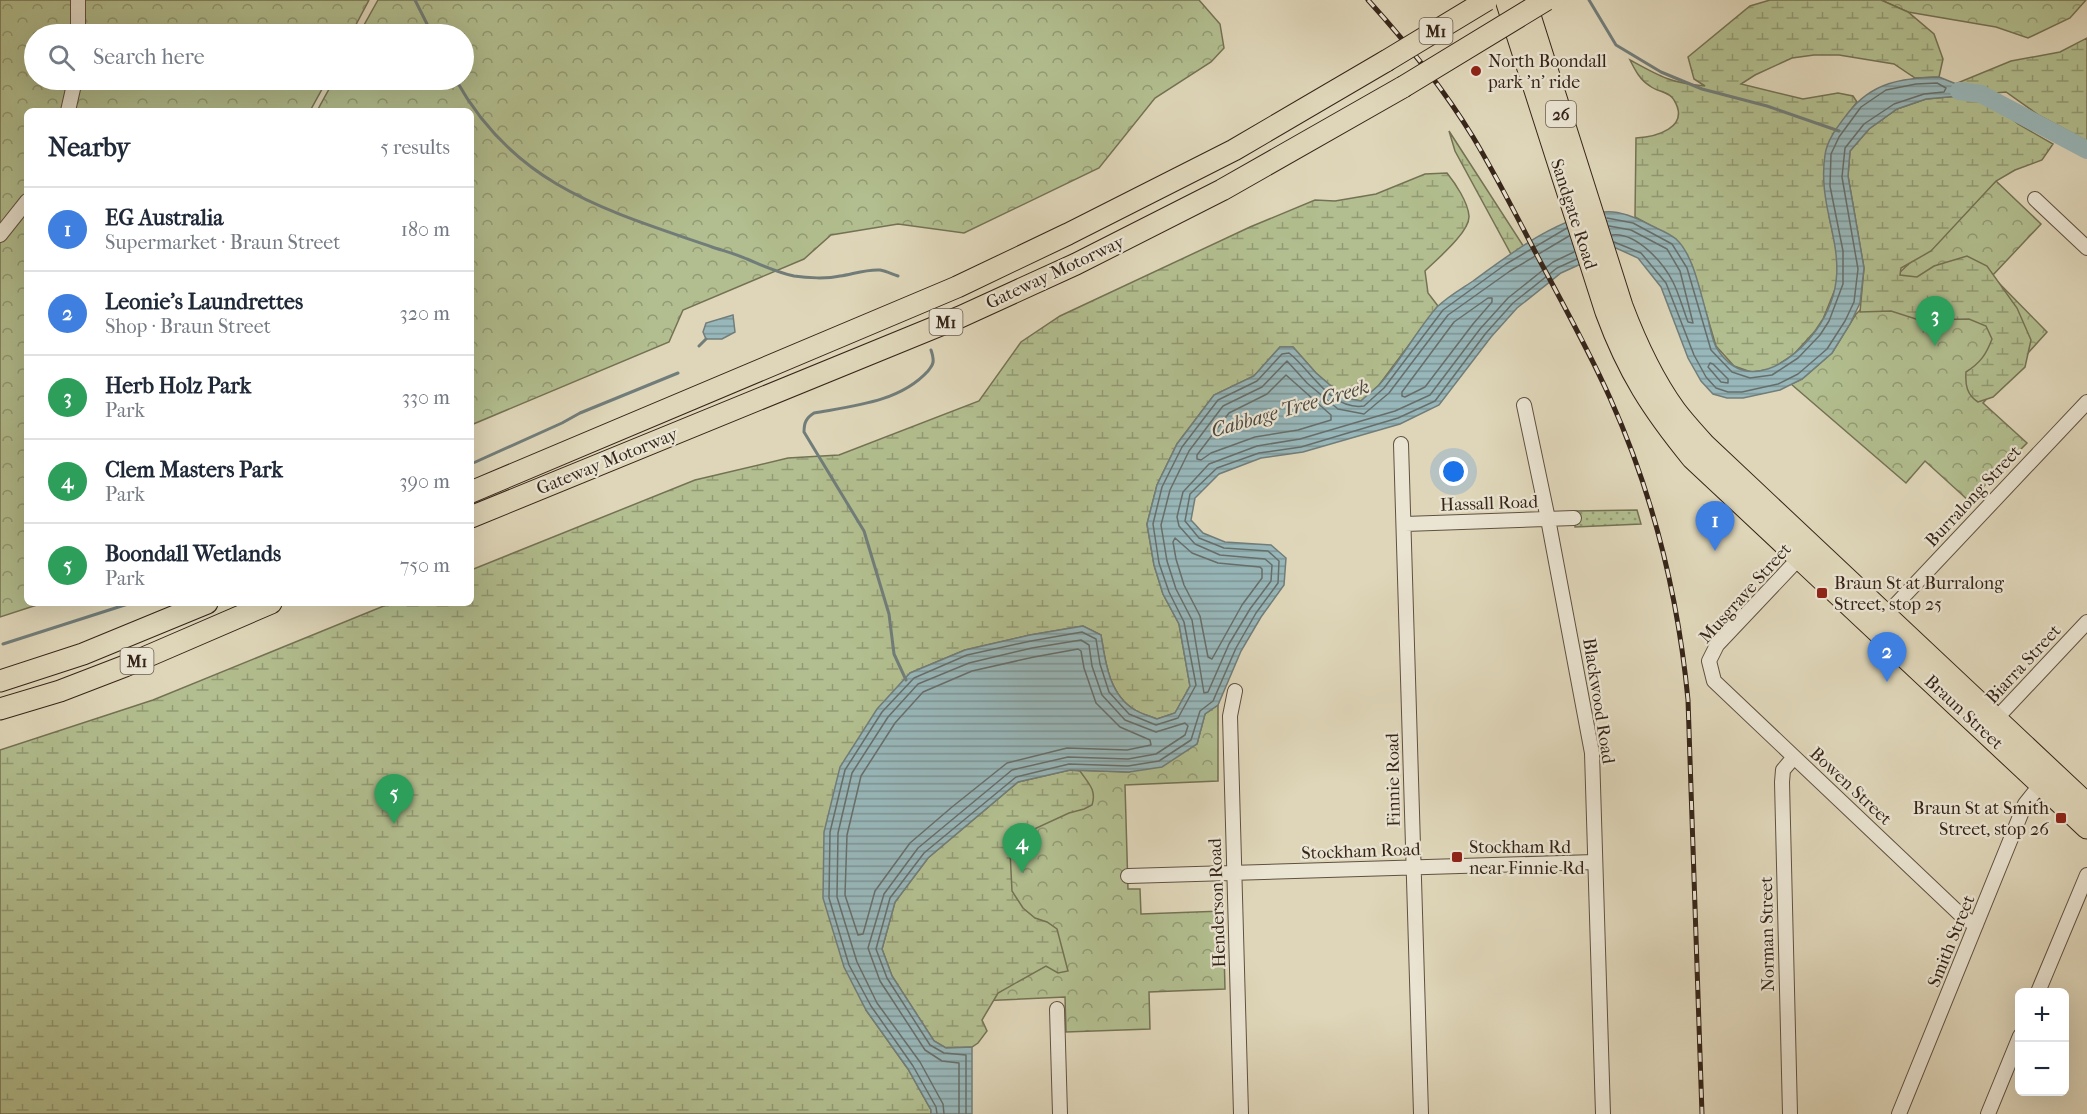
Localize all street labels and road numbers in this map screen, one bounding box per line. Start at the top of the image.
road number: M1 [1420,18,1452,44]
road number: 26 [1546,101,1576,127]
street label: Sandgate Road [1546,156,1601,272]
street label: Gateway Motorway [983,231,1129,314]
road number: M1 [930,309,962,335]
street label: Gateway Motorway [534,423,682,499]
street label: Burralong Street [1921,441,2026,551]
street label: Hassall Road [1440,491,1539,516]
street label: Musgrave Street [1695,539,1796,648]
street label: Biarra Street [1981,620,2066,708]
street label: Blackwood Road [1578,637,1619,766]
road number: M1 [120,648,154,674]
street label: Braun Street [1920,671,2008,754]
street label: Finnie Road [1382,733,1405,827]
street label: Bowen Street [1805,743,1896,830]
street label: Henderson Road [1205,838,1230,968]
street label: Stockham Road [1301,839,1421,864]
street label: Norman Street [1756,876,1779,992]
street label: Smith Street [1923,892,1980,990]

